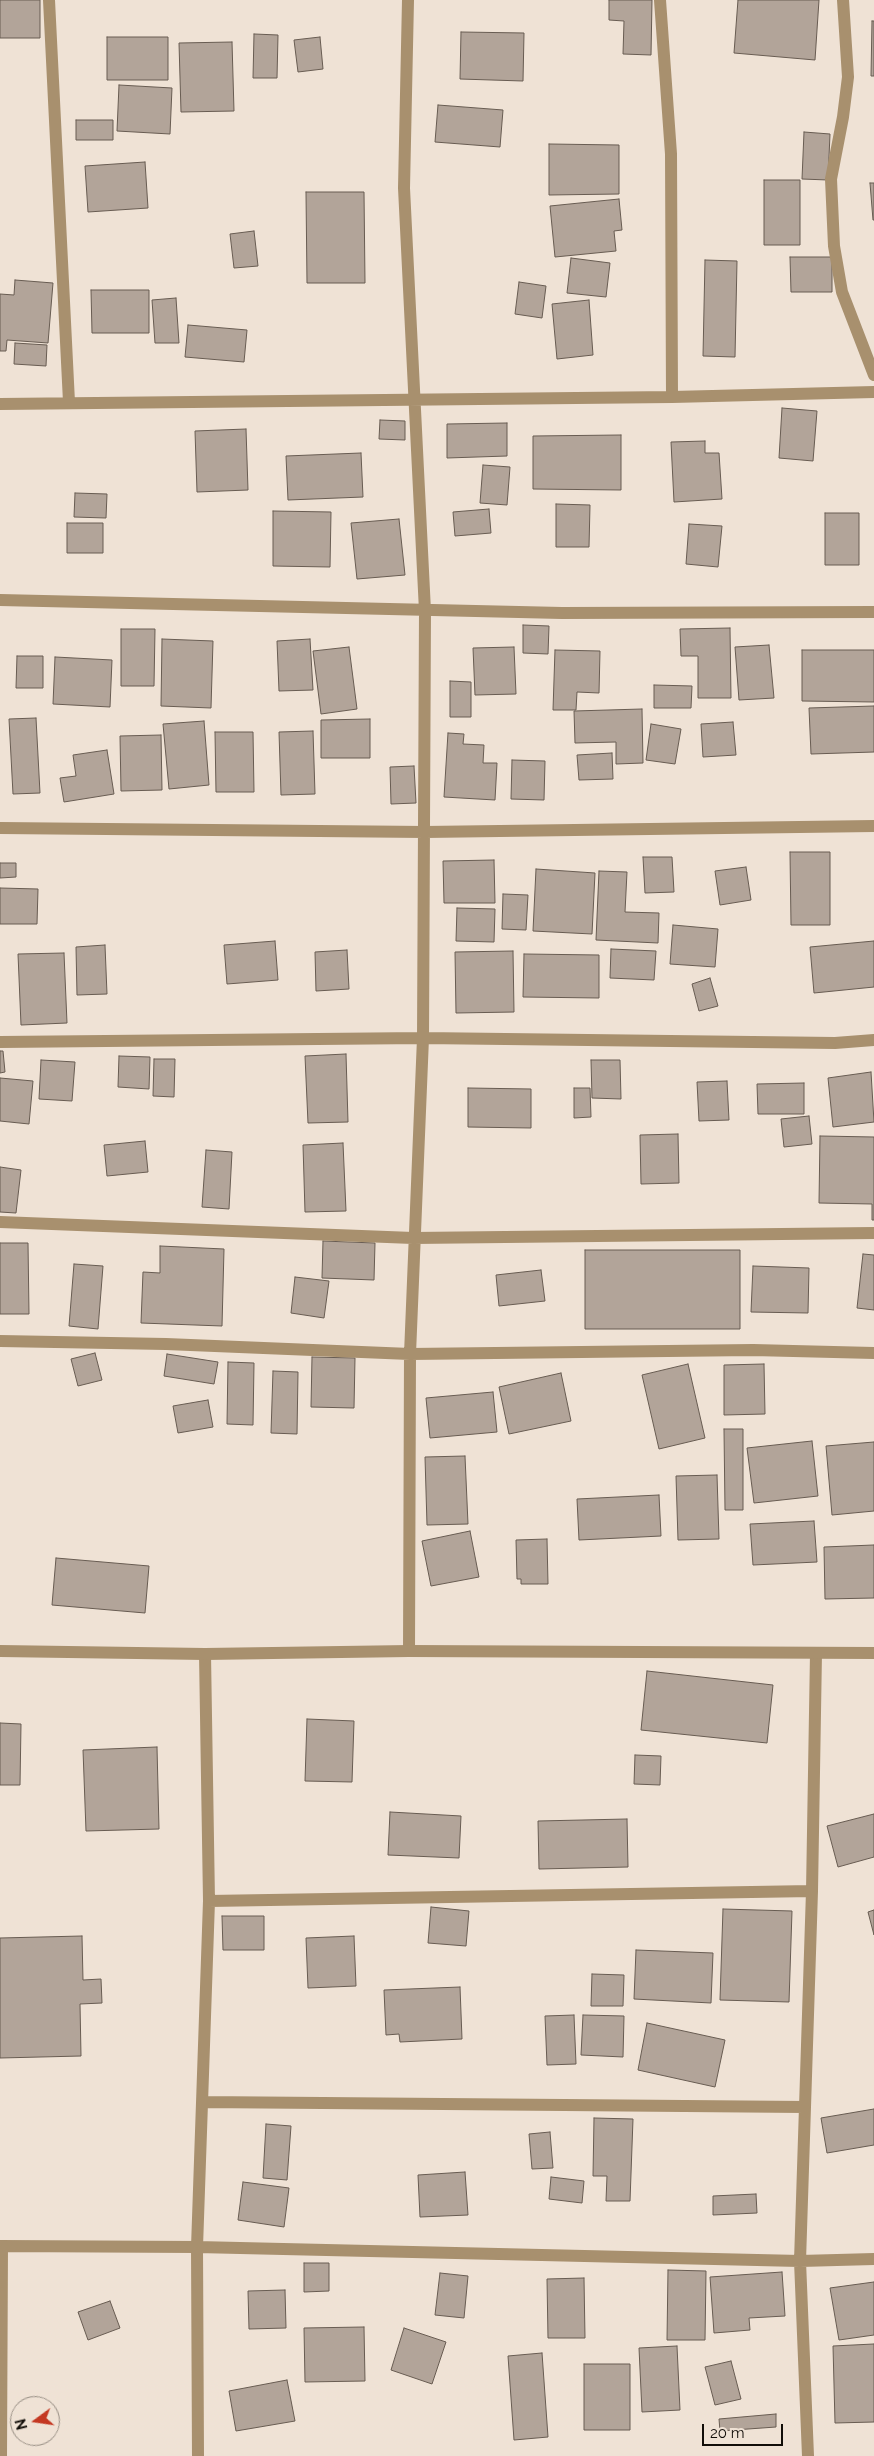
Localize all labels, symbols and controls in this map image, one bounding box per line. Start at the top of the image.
north arrow [10,2396,60,2446]
scale bar [704,2414,785,2446]
text: N [12,2417,30,2432]
text: 20 m [710,2424,745,2442]

